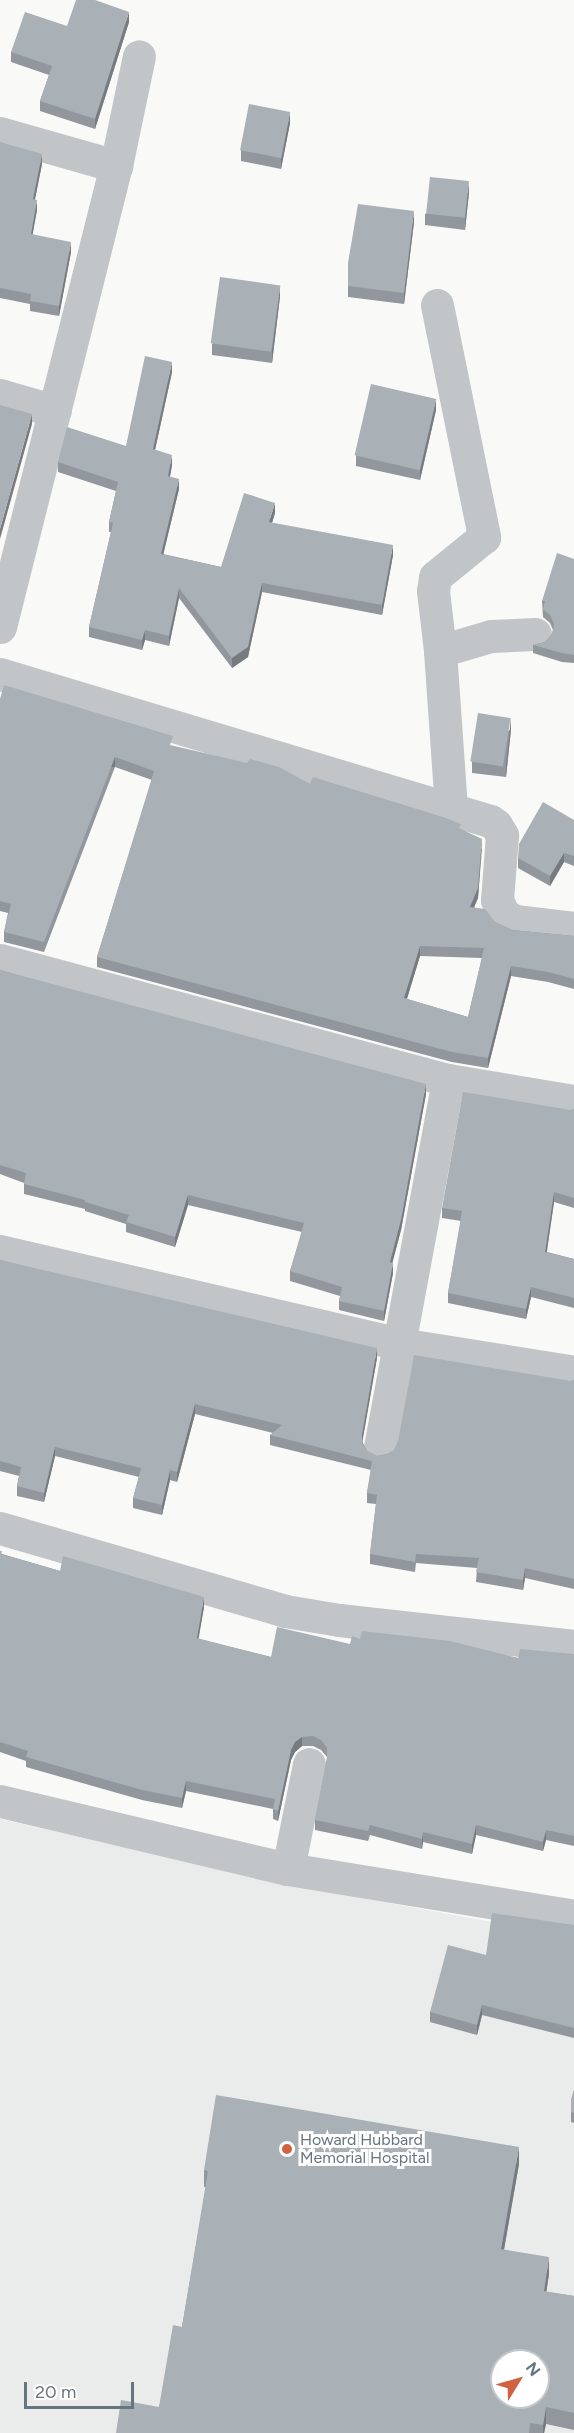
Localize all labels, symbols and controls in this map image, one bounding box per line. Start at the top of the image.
place label: Howard Hubbard Memorial Hospital [300,2130,430,2168]
marker: Howard Hubbard Memorial Hospital [278,2140,296,2158]
north arrow [490,2349,550,2409]
text: N [522,2358,544,2380]
scale bar [27,2370,136,2408]
text: 20 m [35,2381,76,2403]

